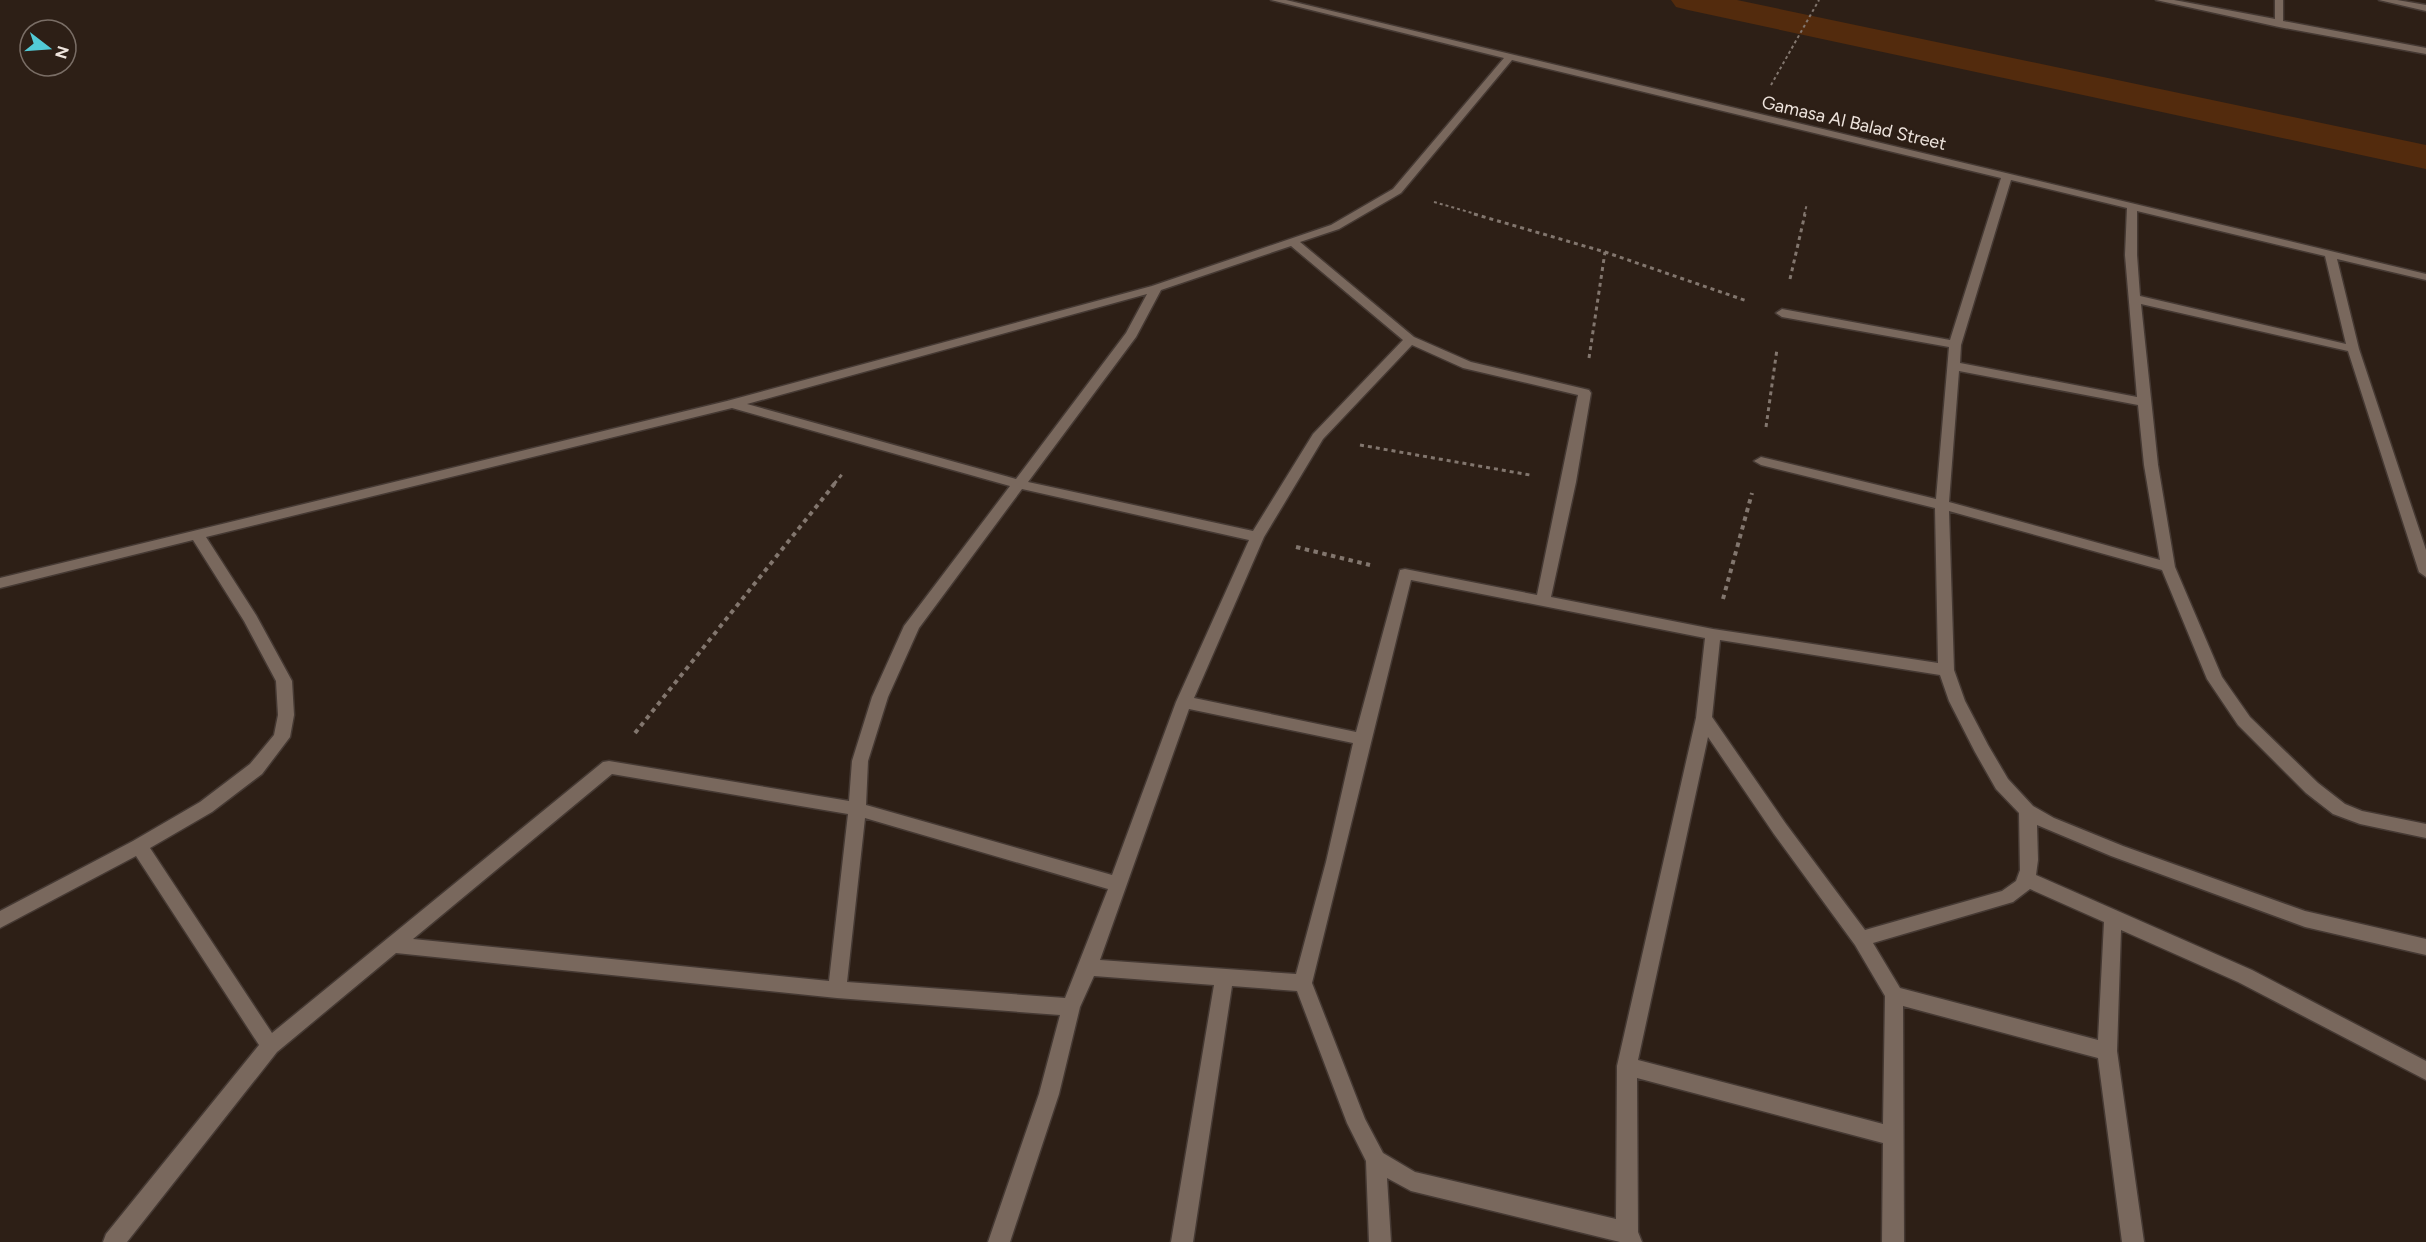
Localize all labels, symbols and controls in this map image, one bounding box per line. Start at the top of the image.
north arrow [18,18,78,78]
text: N [51,44,73,61]
street label: Gamasa Al Balad Street [1760,91,1949,155]

